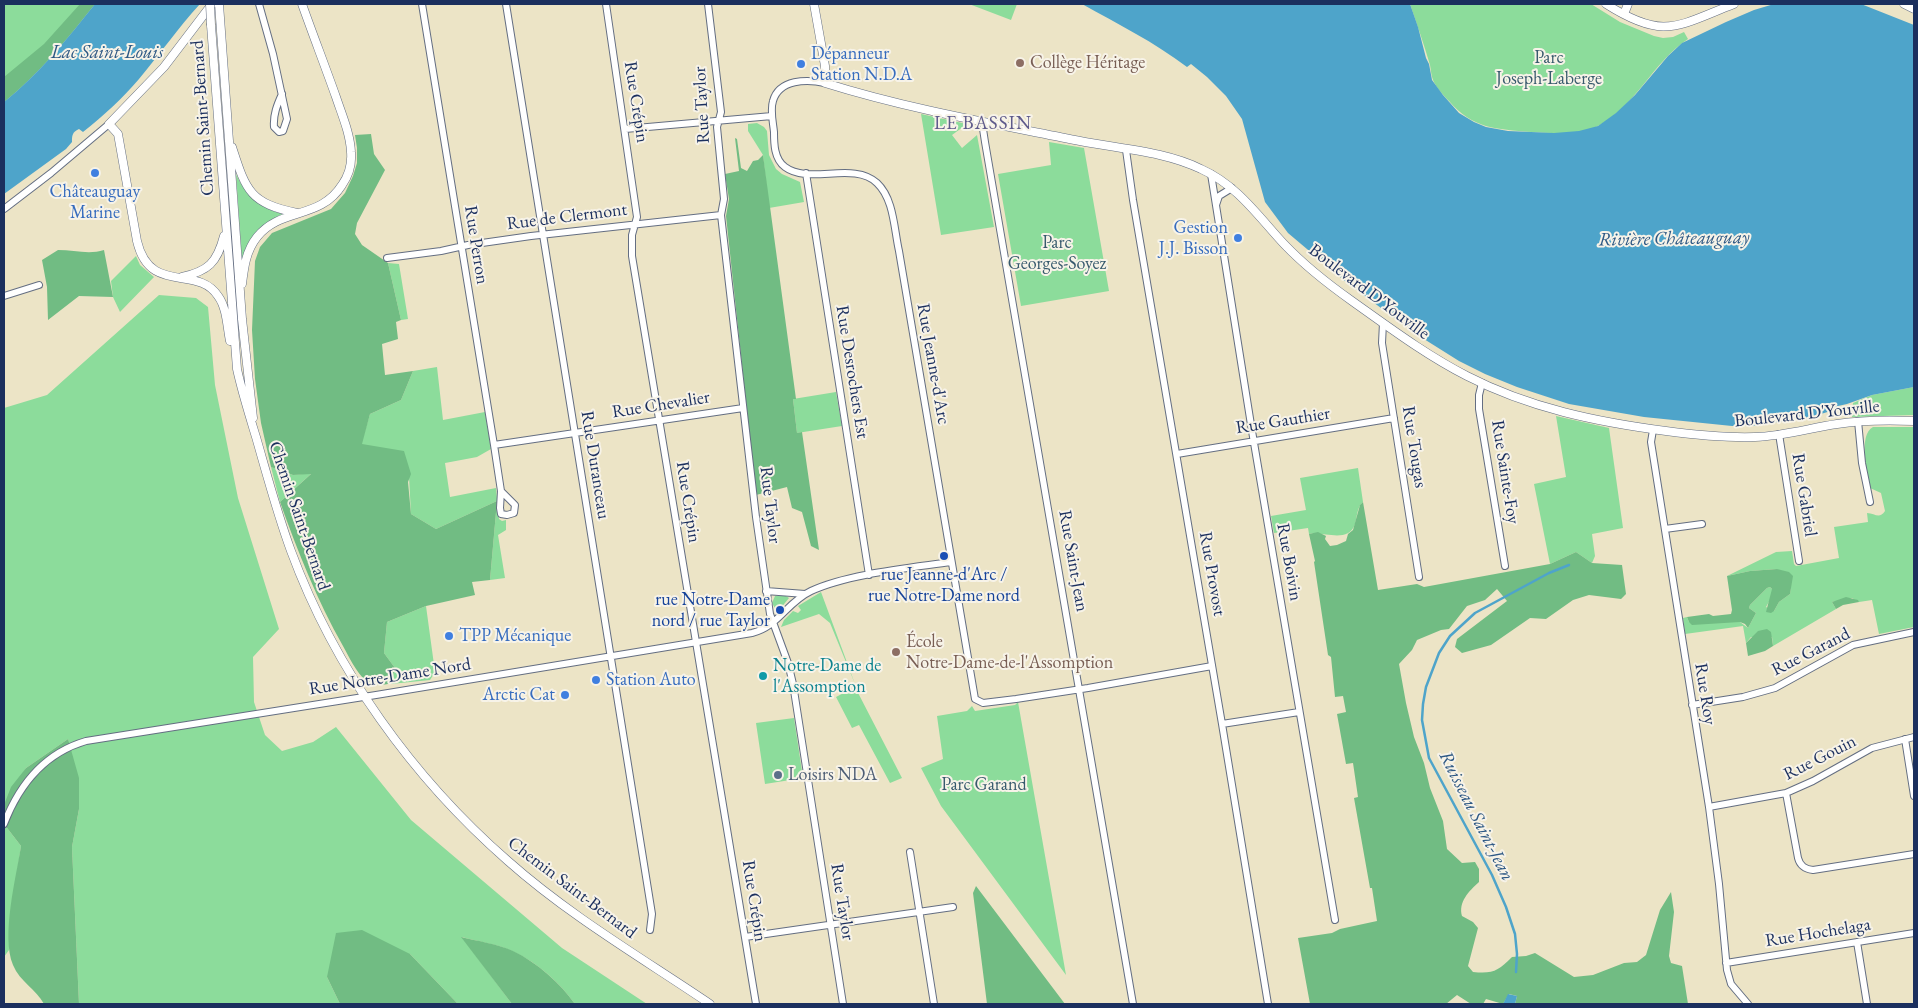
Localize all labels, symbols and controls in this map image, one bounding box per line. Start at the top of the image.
street label: Chemin Saint-Bernard [187,39,219,197]
water label: Lac Saint-Louis [51,42,163,64]
place label: Dépanneur Station N.D.A [811,43,912,86]
park label: Parc Joseph-Laberge [1496,47,1602,90]
place label: Collège Héritage [1030,52,1145,74]
marker: Collège Héritage [1014,57,1026,69]
marker: Dépanneur Station N.D.A [795,58,807,70]
street label: Rue Crépin [619,60,653,144]
street label: Rue Taylor [689,66,715,144]
district label: LE BASSIN [933,113,1033,135]
marker: Châteauguay Marine [89,167,101,179]
place label: Châteauguay Marine [50,181,140,223]
street label: Rue de Clermont [506,199,628,235]
street label: Rue Perron [459,204,493,286]
place label: Gestion J.J. Bisson [1159,217,1228,260]
water label: Rivière Châteauguay [1598,226,1750,252]
park label: Parc Georges-Soyez [1008,232,1106,274]
marker: Gestion J.J. Bisson [1232,232,1244,244]
street label: Boulevard D'Youville [1304,239,1434,345]
street label: Rue Jeanne-d'Arc [912,302,954,426]
street label: Rue Desrochers Est [831,304,873,440]
street label: Rue Chevalier [611,387,711,423]
street label: Boulevard D'Youville [1733,396,1881,432]
street label: Rue Gauthier [1234,403,1332,439]
street label: Rue Tougas [1397,405,1431,489]
street label: Rue Duranceau [576,409,614,521]
street label: Rue Sainte-Foy [1486,418,1524,526]
street label: Chemin Saint-Bernard [263,439,335,593]
street label: Rue Gabriel [1787,452,1821,538]
street label: Rue Crépin [671,460,705,544]
street label: Rue Taylor [755,465,785,545]
street label: Rue Saint-Jean [1053,508,1093,614]
street label: Rue Boivin [1272,521,1306,603]
street label: Rue Provost [1194,530,1230,618]
marker: rue Jeanne-d'Arc / rue Notre-Dame nord [938,550,950,562]
place label: rue Jeanne-d'Arc / rue Notre-Dame nord [868,564,1020,606]
place label: rue Notre-Dame nord / rue Taylor [652,589,770,632]
marker: rue Notre-Dame nord / rue Taylor [774,604,786,616]
street label: Rue Garand [1768,623,1854,681]
place label: TPP Mécanique [459,625,571,647]
marker: TPP Mécanique [443,630,455,642]
place label: École Notre-Dame-de-l'Assomption [906,631,1113,674]
marker: École Notre-Dame-de-l'Assomption [890,646,902,658]
street label: Rue Notre-Dame Nord [308,654,472,700]
place label: Notre-Dame de l'Assomption [773,655,881,698]
street label: Rue Roy [1689,662,1721,726]
place label: Station Auto [606,669,696,691]
marker: Notre-Dame de l'Assomption [757,670,769,682]
marker: Station Auto [590,674,602,686]
place label: Arctic Cat [483,684,555,706]
marker: Arctic Cat [559,689,571,701]
street label: Rue Gouin [1780,731,1860,785]
water label: Ruisseau Saint-Jean [1433,747,1519,885]
place label: Loisirs NDA [788,764,877,786]
marker: Loisirs NDA [772,769,784,781]
park label: Parc Garand [941,774,1027,796]
street label: Chemin Saint-Bernard [503,832,641,944]
street label: Rue Crépin [737,859,771,943]
street label: Rue Taylor [825,862,859,942]
street label: Rue Hochelaga [1764,914,1872,952]

